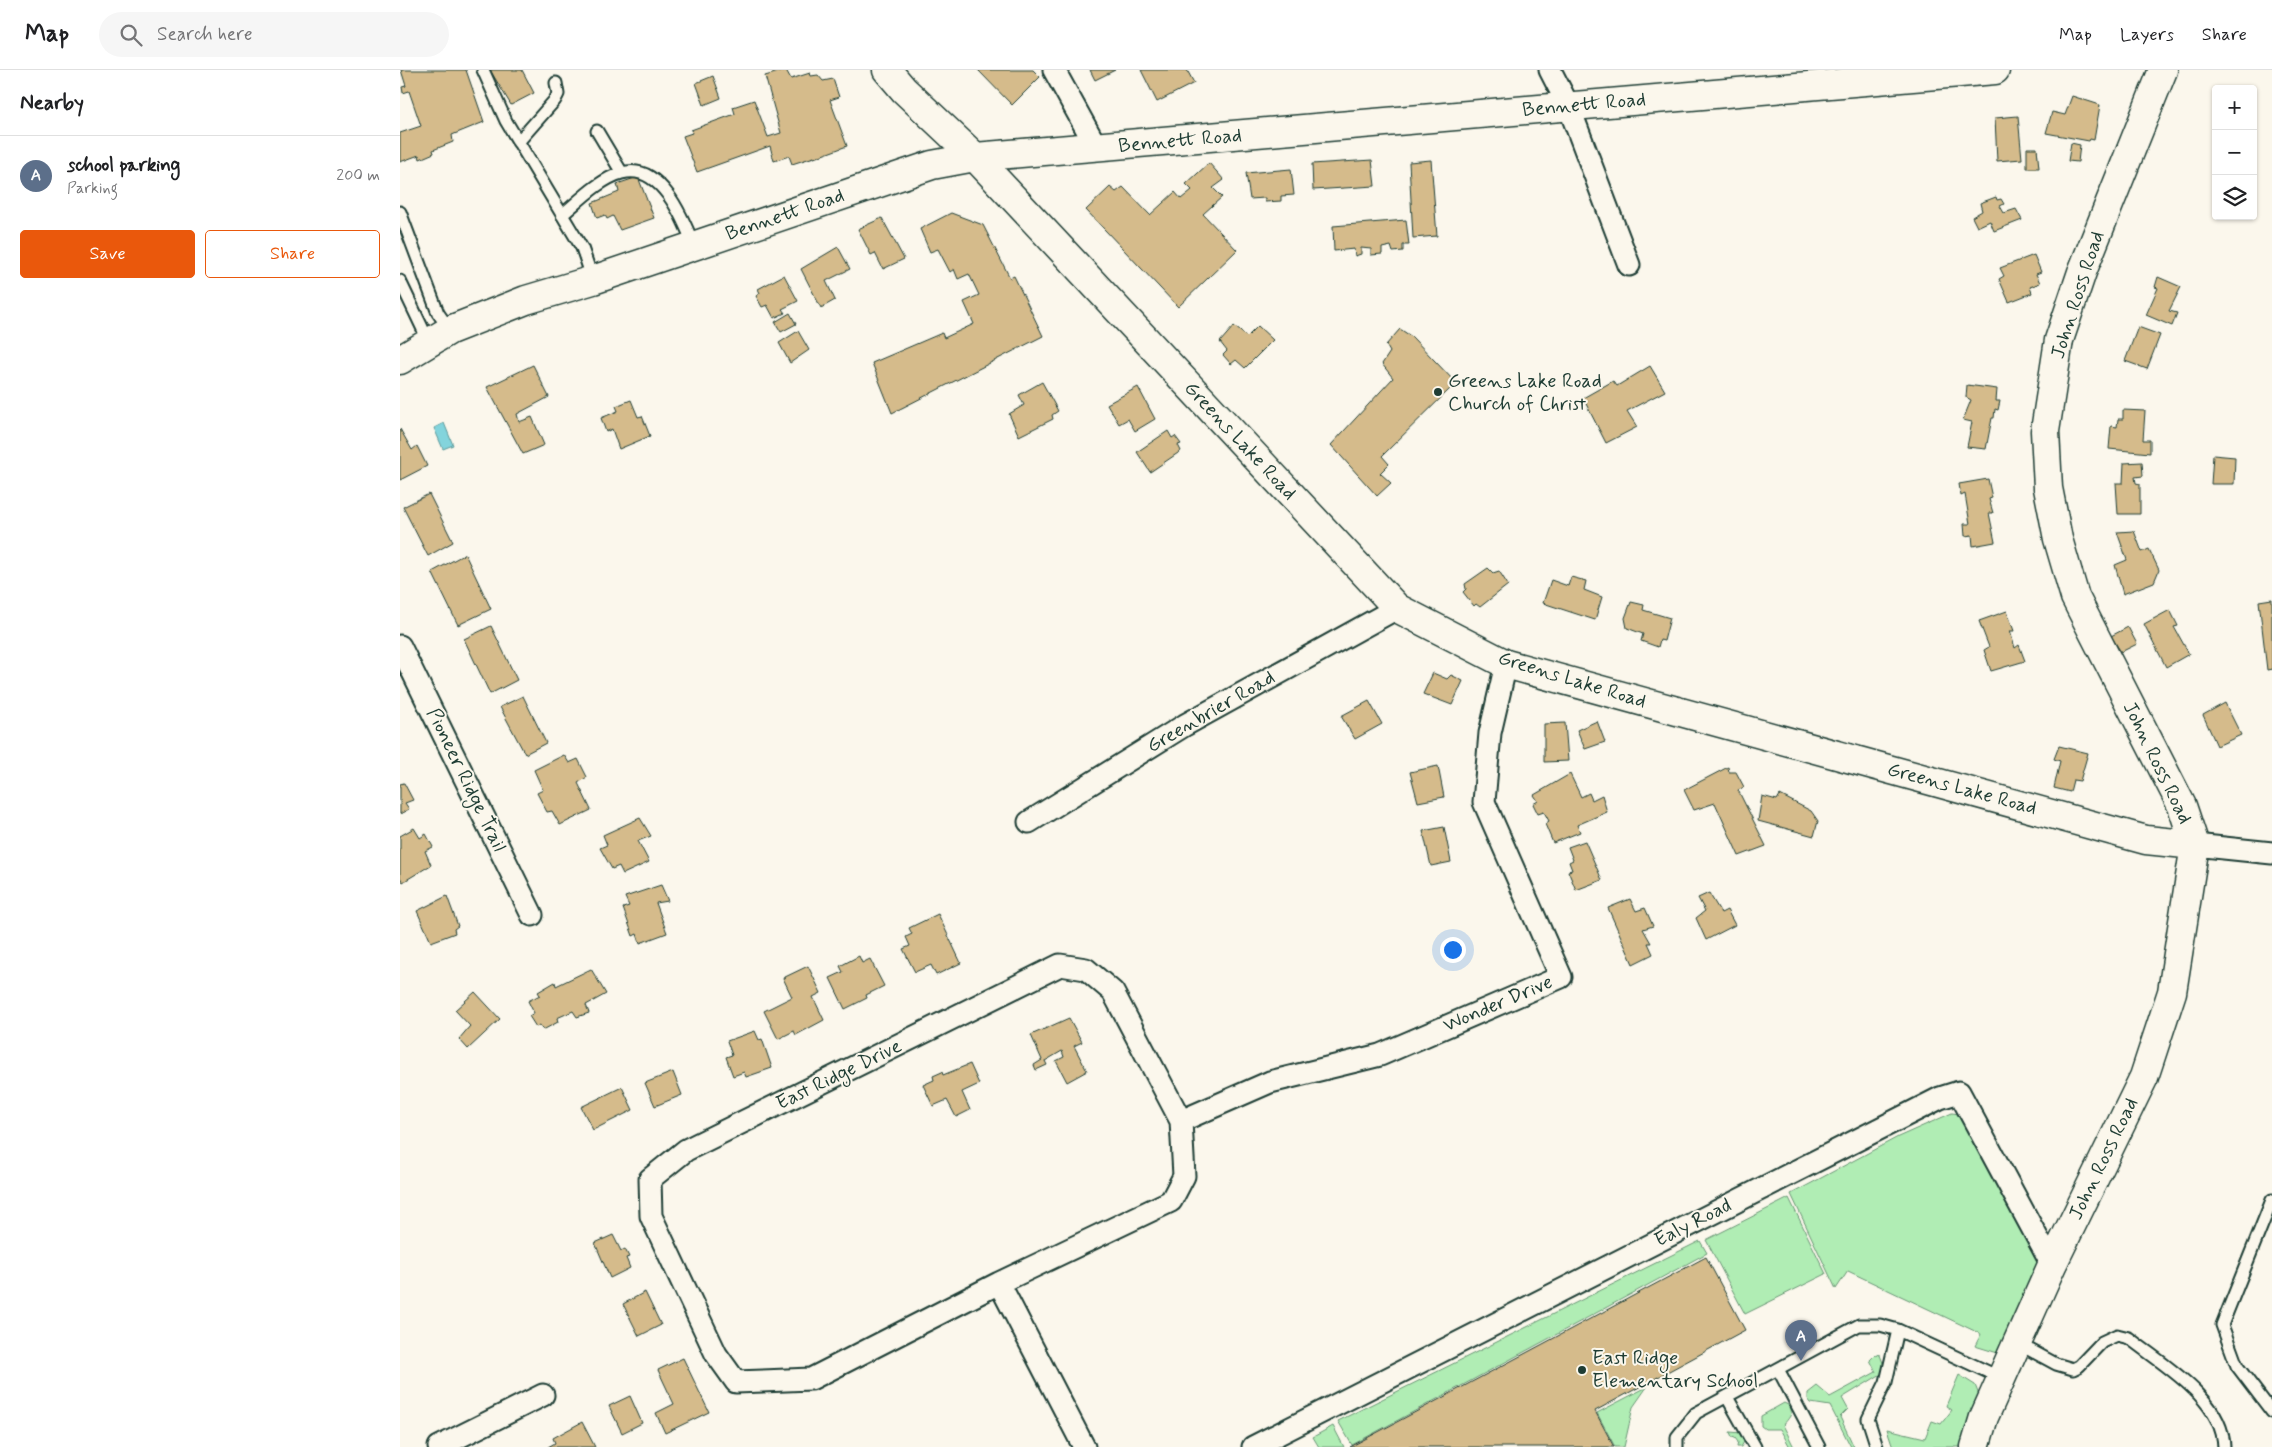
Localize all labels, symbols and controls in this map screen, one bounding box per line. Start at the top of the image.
search box [99,12,449,57]
text: Map [25,19,69,50]
icon: search [117,21,145,49]
text: Search here [157,22,253,47]
text: Map [2059,23,2092,47]
text: Layers [2120,23,2174,47]
text: Share [2202,23,2247,47]
map controls [2212,85,2257,220]
button: + [2212,85,2257,130]
street label: Bennett Road [1521,86,1647,124]
text: Nearby [20,89,84,117]
street label: Bennett Road [1117,122,1243,160]
button: − [2212,130,2257,175]
text: school parking [67,153,180,178]
text: A [31,165,41,186]
text: 200 m [336,165,380,186]
button: layers [2212,175,2257,220]
text: Parking [67,178,118,199]
street label: Bennett Road [722,182,848,248]
street label: John Ross Road [2045,228,2111,362]
button: Save [20,230,195,278]
button: Share [205,230,380,278]
place label: Greens Lake Road Church of Christ [1448,368,1602,418]
street label: Greens Lake Road [1178,376,1302,506]
marker: Greens Lake Road Church of Christ [1432,386,1444,398]
street label: Greens Lake Road [1495,645,1649,715]
street label: Greenbrier Road [1142,664,1280,760]
street label: John Ross Road [2116,697,2198,829]
street label: Pioneer Ridge Trail [419,704,512,857]
street label: Greens Lake Road [1884,756,2040,822]
your location [1440,937,1466,963]
street label: Wonder Drive [1439,969,1557,1039]
street label: East Ridge Drive [772,1033,907,1118]
street label: John Ross Road [2063,1093,2145,1225]
street label: Ealy Road [1650,1192,1736,1254]
pin: A [1785,1320,1817,1361]
place label: East Ridge Elementary School [1592,1345,1758,1395]
marker: East Ridge Elementary School [1576,1364,1588,1376]

